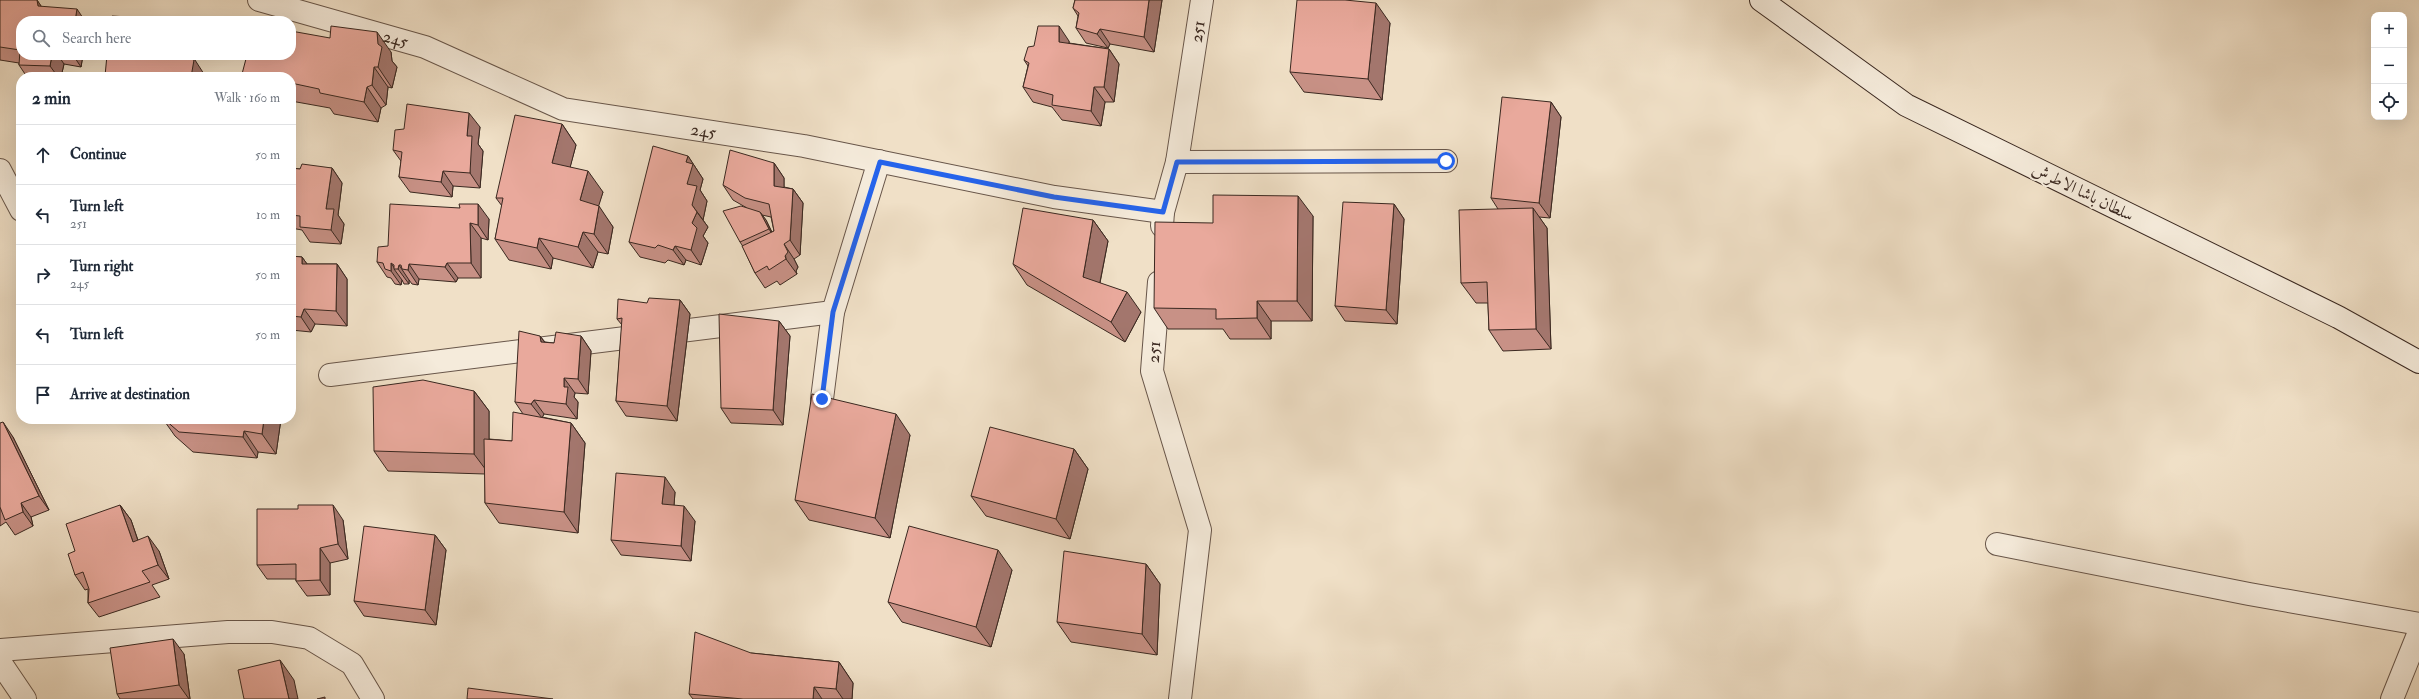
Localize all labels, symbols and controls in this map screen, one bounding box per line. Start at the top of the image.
map controls [2371,12,2407,120]
button: + [2371,12,2407,48]
search box [16,16,296,60]
street label: 251 [1185,19,1209,44]
street label: 245 [381,25,411,52]
icon: search [30,27,52,49]
text: Search here [62,29,131,48]
button: − [2371,48,2407,84]
button: locate [2371,84,2407,120]
text: 2 min [32,88,71,109]
text: Walk · 160 m [214,90,280,106]
street label: 245 [689,118,718,143]
icon: ahead [32,144,54,166]
text: Continue [70,145,126,164]
text: 50 m [255,147,280,163]
route start [1437,152,1455,170]
street label: سلطان باشا الاطرش [2029,158,2137,226]
text: Turn left [70,197,124,216]
icon: left [32,204,54,226]
text: 10 m [256,207,280,223]
text: 251 [70,216,87,232]
text: Turn right [70,257,133,276]
icon: right [32,264,54,286]
text: 50 m [255,267,280,283]
text: 245 [70,276,89,292]
icon: left [32,324,54,346]
text: Turn left [70,325,124,344]
text: 50 m [255,327,280,343]
street label: 251 [1143,340,1165,364]
icon: arrive [32,384,54,406]
text: Arrive at destination [70,385,190,404]
route end [813,390,831,408]

